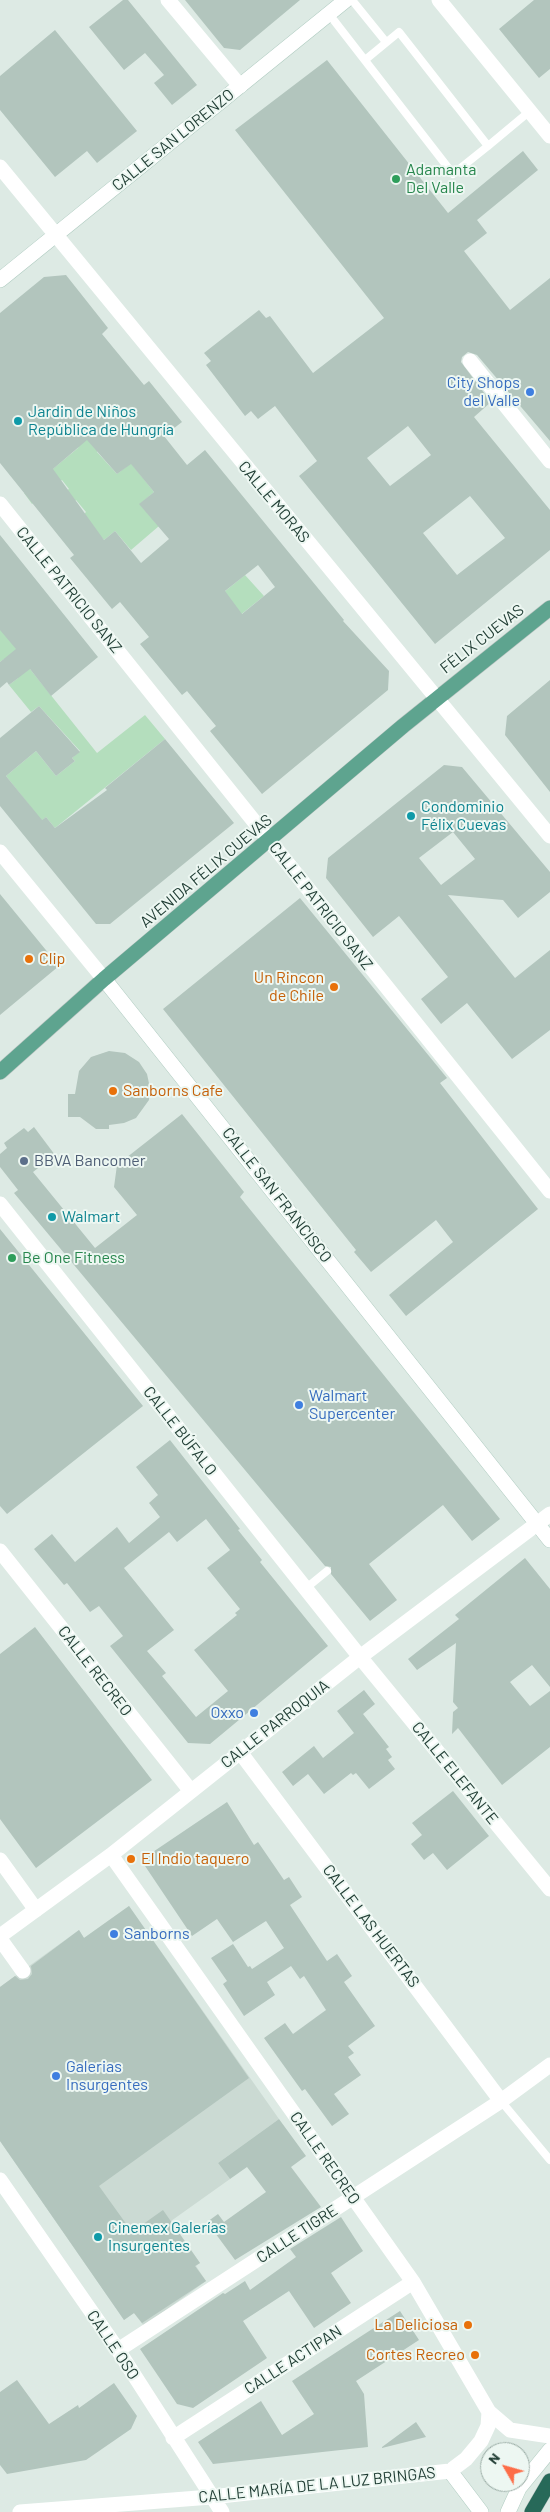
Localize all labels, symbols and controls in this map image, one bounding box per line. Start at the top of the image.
street label: CALLE SAN LORENZO [108,85,238,195]
place label: Adamanta Del Valle [406,160,476,198]
marker: Adamanta Del Valle [390,173,402,185]
place label: City Shops del Valle [447,373,520,411]
marker: City Shops del Valle [524,386,536,398]
place label: Jardin de Niños República de Hungría [28,402,174,440]
marker: Jardin de Niños República de Hungría [12,415,24,427]
street label: CALLE MORAS [234,457,314,547]
street label: CALLE PATRICIO SANZ [12,523,126,657]
street label: FÉLIX CUEVAS [436,600,528,678]
place label: Condominio Félix Cuevas [421,797,506,835]
street label: AVENIDA FÉLIX CUEVAS [136,810,276,932]
marker: Condominio Félix Cuevas [405,810,417,822]
street label: CALLE PATRICIO SANZ [265,838,377,974]
place label: Clip [39,949,65,969]
marker: Clip [23,953,35,965]
place label: Un Rincon de Chile [254,968,324,1006]
marker: Un Rincon de Chile [328,981,340,993]
place label: Sanborns Cafe [123,1081,223,1101]
marker: Sanborns Cafe [107,1085,119,1097]
street label: CALLE SAN FRANCISCO [218,1124,336,1266]
place label: BBVA Bancomer [34,1151,146,1171]
marker: BBVA Bancomer [18,1155,30,1167]
place label: Walmart [62,1207,120,1227]
marker: Walmart [46,1211,58,1223]
place label: Be One Fitness [22,1248,125,1268]
marker: Be One Fitness [6,1252,18,1264]
street label: CALLE BÚFALO [139,1383,221,1479]
place label: Walmart Supercenter [309,1386,395,1424]
marker: Walmart Supercenter [293,1399,305,1411]
street label: CALLE RECREO [54,1622,136,1720]
street label: CALLE PARROQUIA [217,1676,333,1772]
place label: Oxxo [210,1703,244,1723]
marker: Oxxo [248,1707,260,1719]
street label: CALLE ELEFANTE [408,1718,502,1828]
place label: El Indio taquero [141,1849,249,1869]
marker: El Indio taquero [125,1853,137,1865]
street label: CALLE LAS HUERTAS [319,1861,423,1991]
place label: Sanborns [124,1924,190,1944]
marker: Sanborns [108,1928,120,1940]
place label: Galerias Insurgentes [66,2057,148,2095]
marker: Galerias Insurgentes [50,2070,62,2082]
street label: CALLE RECREO [286,2108,364,2208]
street label: CALLE TIGRE [253,2201,341,2267]
place label: Cinemex Galerías Insurgentes [108,2218,226,2256]
marker: Cinemex Galerías Insurgentes [92,2231,104,2243]
street label: CALLE OSO [83,2307,143,2383]
place label: La Deliciosa [374,2315,458,2335]
marker: La Deliciosa [462,2319,474,2331]
street label: CALLE ACTIPAN [241,2321,345,2399]
place label: Cortes Recreo [366,2345,465,2365]
marker: Cortes Recreo [469,2349,481,2361]
north arrow [480,2442,530,2492]
text: N [484,2449,503,2467]
street label: CALLE MARÍA DE LA LUZ BRINGAS [197,2463,437,2507]

